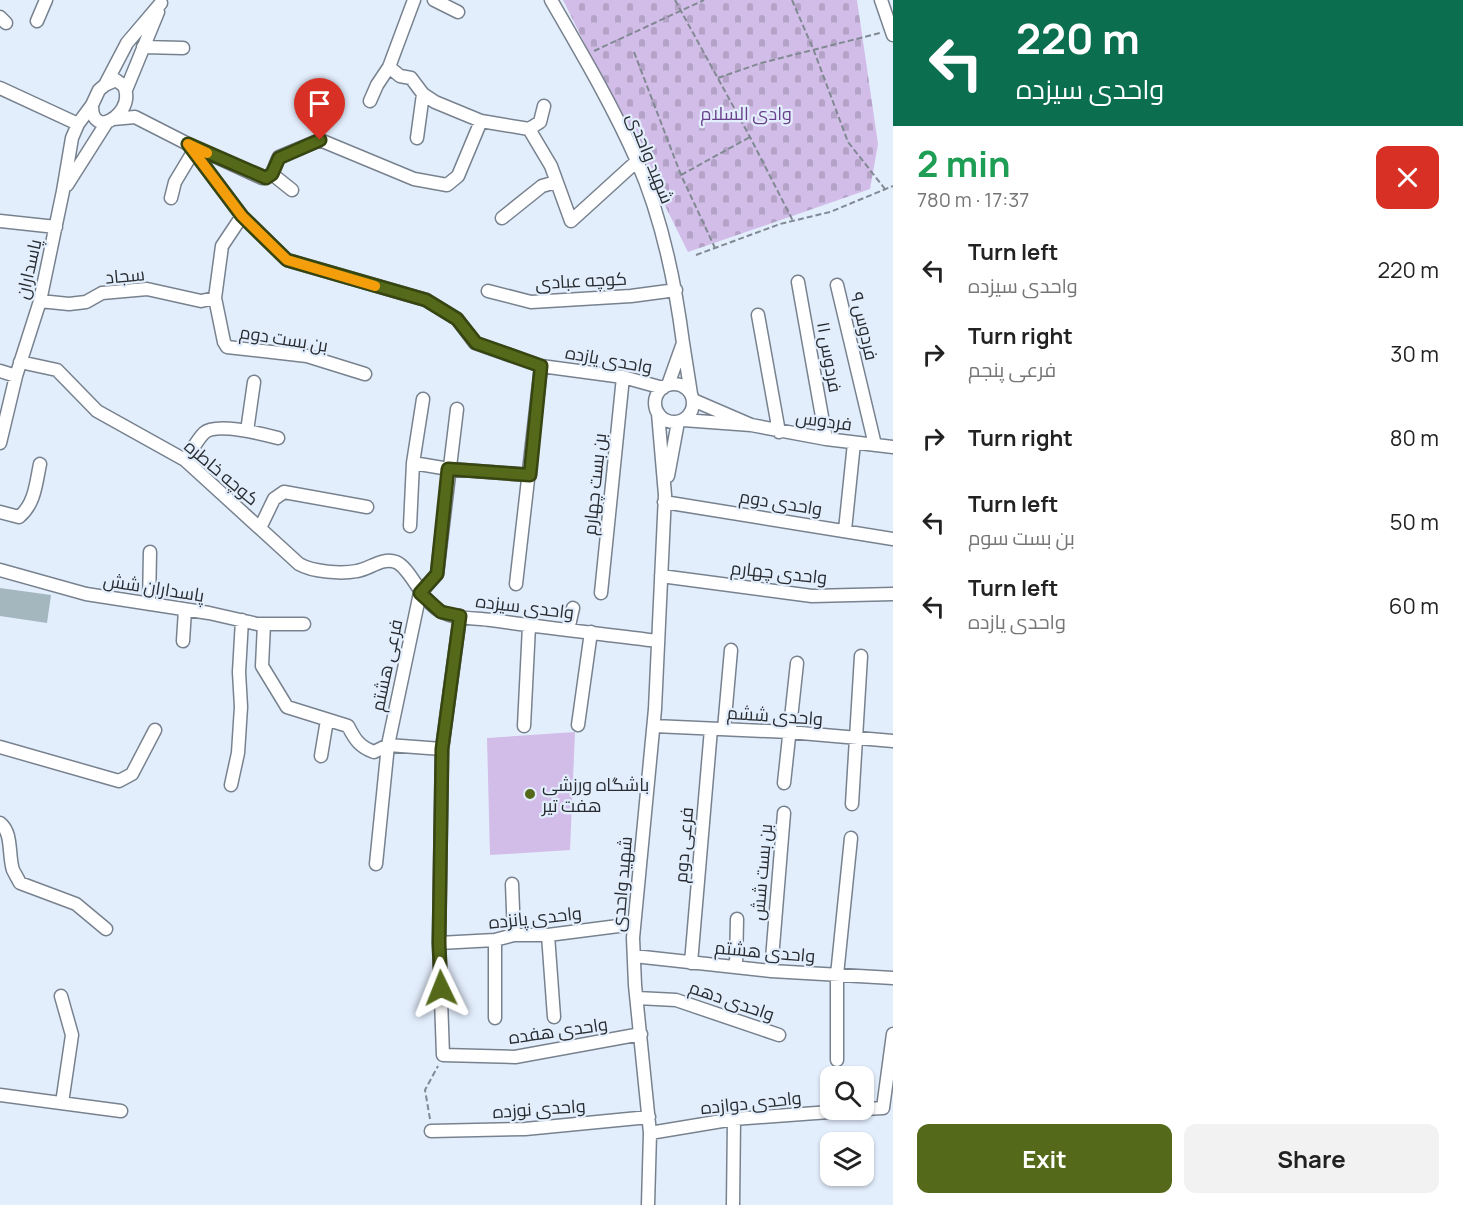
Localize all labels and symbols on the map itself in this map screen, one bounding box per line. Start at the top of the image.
pin [294,78,345,140]
park label: وادی السلام [700,101,792,126]
street label: شهید واحدی [622,109,680,207]
street label: پاسداران [9,236,48,302]
street label: سجاد [104,261,146,289]
street label: کوچه عبادی [535,266,627,295]
street label: فردوس ۹ [845,289,885,363]
street label: بن بست دوم [238,319,330,358]
street label: فردوس ۱۱ [812,320,848,394]
street label: واحدی یازده [564,340,654,378]
street label: فردوس [794,404,854,436]
street label: بن بست چهارم [577,432,612,536]
street label: كوچه خاطره [179,434,264,511]
street label: واحدی دوم [738,484,824,521]
street label: واحدی چهارم [729,555,829,590]
street label: پاسداران شش [102,567,206,608]
street label: واحدی سیزده [475,588,575,624]
street label: فرعی هشتم [365,617,408,713]
street label: واحدی ششم [726,700,824,731]
place label: باشگاه ورزشی هفت تیر [541,772,649,817]
marker: باشگاه ورزشی هفت تیر [523,787,537,801]
street label: فرعی دوم [668,806,699,884]
street label: بن بست شش [745,823,777,921]
street label: شهید واحدی [605,835,637,933]
street label: واحدی پانزده [487,900,583,935]
street label: واحدی هشتم [714,935,816,968]
position arrow [409,956,473,1020]
street label: واحدی دهم [686,974,778,1027]
street label: واحدی هفده [507,1011,609,1049]
street label: واحدی دوازده [699,1085,803,1119]
street label: واحدی نوزده [492,1093,586,1123]

